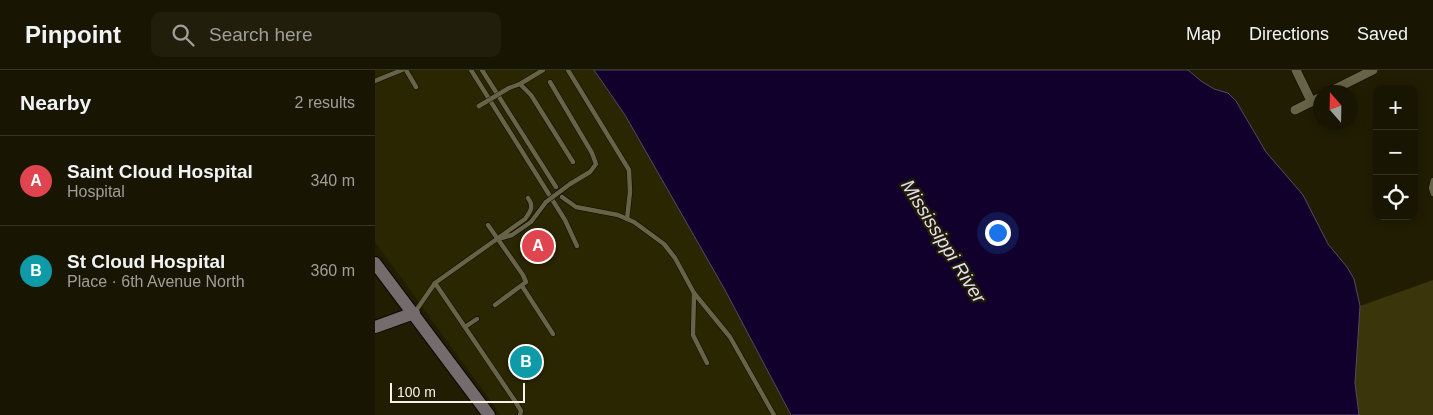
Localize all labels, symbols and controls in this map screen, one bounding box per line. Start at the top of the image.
search box [151,12,501,57]
text: Pinpoint [25,21,121,48]
icon: search [169,21,197,49]
text: Search here [209,24,313,45]
text: Map [1186,24,1221,44]
text: Directions [1249,24,1329,44]
text: Saved [1357,24,1408,44]
north arrow [1313,85,1358,130]
map controls [1373,85,1418,220]
button: + [1373,85,1418,130]
text: Nearby [20,91,91,114]
text: 2 results [295,94,355,111]
button: − [1373,130,1418,175]
text: Saint Cloud Hospital [67,161,253,182]
text: A [30,172,42,189]
text: 340 m [311,172,355,189]
button: locate [1373,175,1418,220]
water label: Mississippi River [897,176,990,307]
text: Hospital [67,183,125,200]
your location [985,220,1011,246]
pin: A [522,227,554,265]
text: St Cloud Hospital [67,251,225,272]
text: B [30,262,42,279]
text: 360 m [311,262,355,279]
text: Place · 6th Avenue North [67,273,245,290]
pin: B [510,343,542,381]
scale bar [390,380,525,403]
text: 100 m [397,384,436,400]

